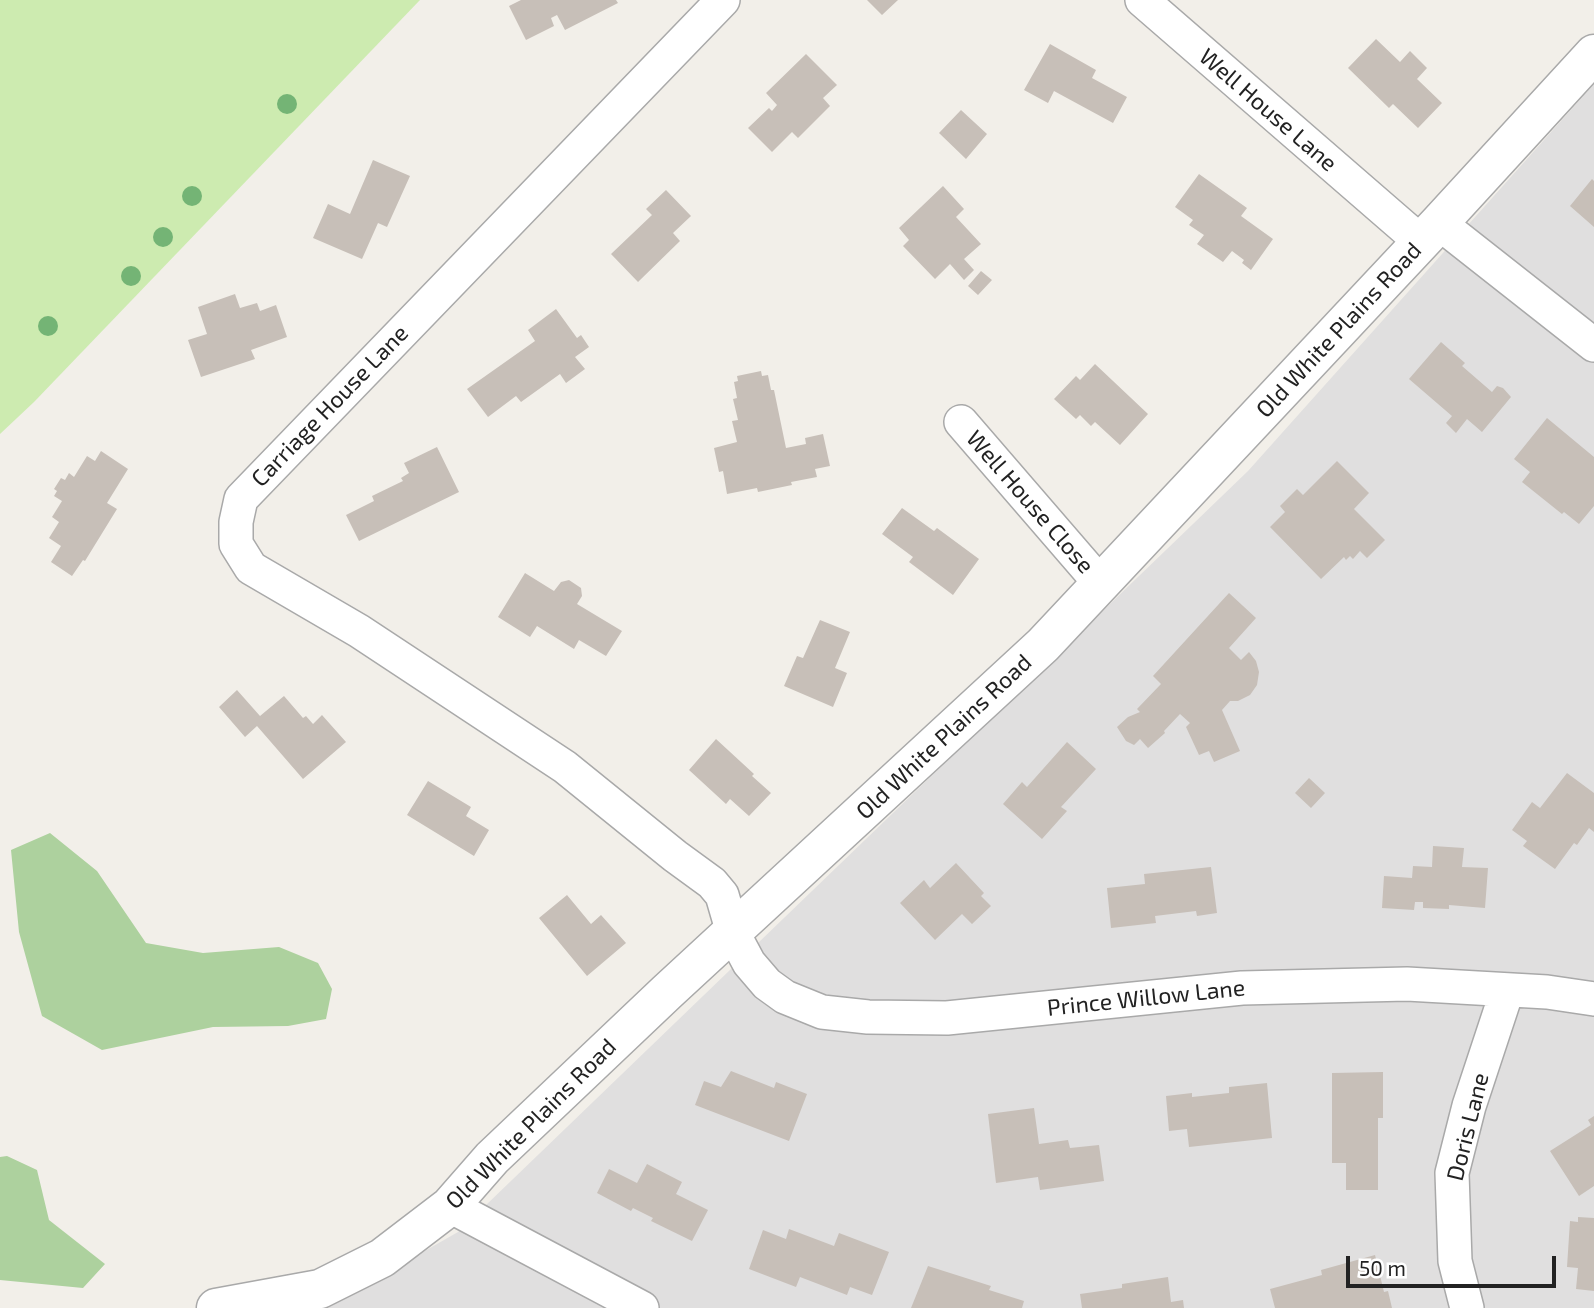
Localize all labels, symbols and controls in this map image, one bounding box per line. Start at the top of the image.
street label: Well House Lane [1194,43,1342,177]
street label: Old White Plains Road [1251,237,1427,423]
street label: Carriage House Lane [246,320,414,492]
street label: Well House Close [960,425,1100,579]
street label: Old White Plains Road [851,649,1037,825]
street label: Prince Willow Lane [1046,974,1246,1022]
street label: Old White Plains Road [440,1033,622,1215]
street label: Doris Lane [1441,1070,1495,1184]
scale bar [1349,1242,1559,1286]
text: 50 m [1359,1255,1406,1280]

